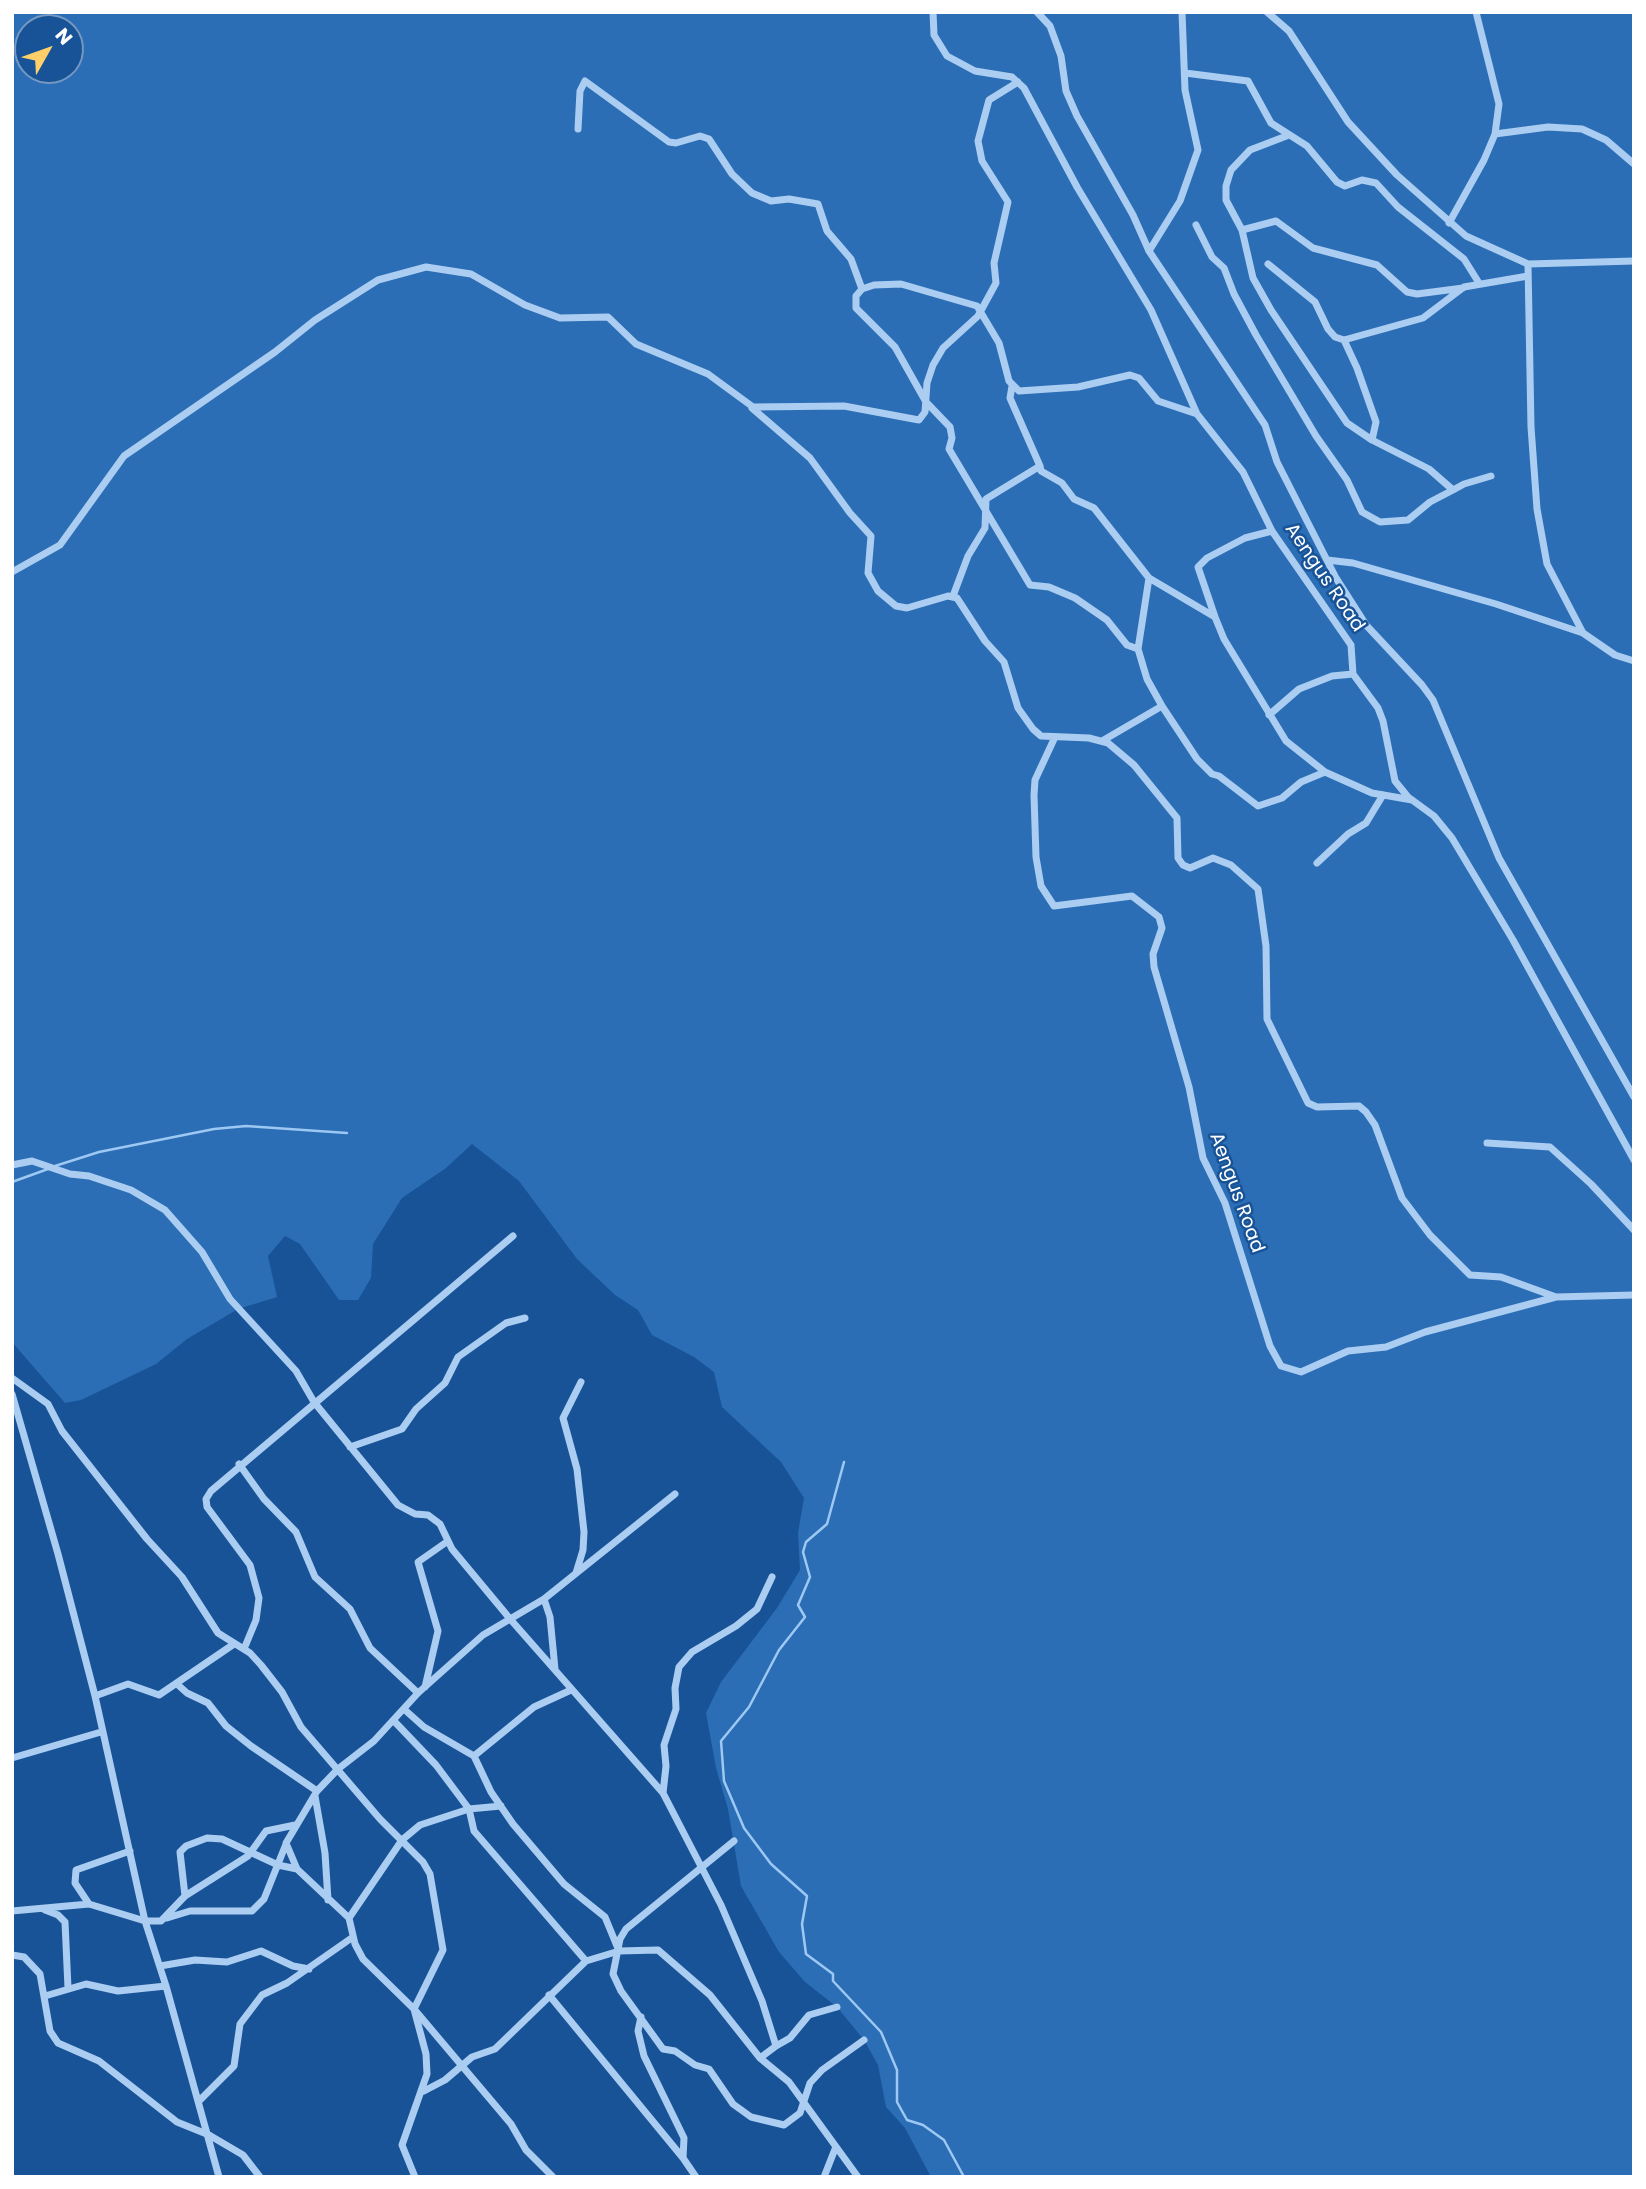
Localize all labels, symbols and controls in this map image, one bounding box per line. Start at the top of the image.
north arrow [14,14,84,84]
text: N [49,22,79,51]
street label: Aengus Road [1279,519,1369,637]
street label: Aengus Road [1204,1130,1268,1256]

